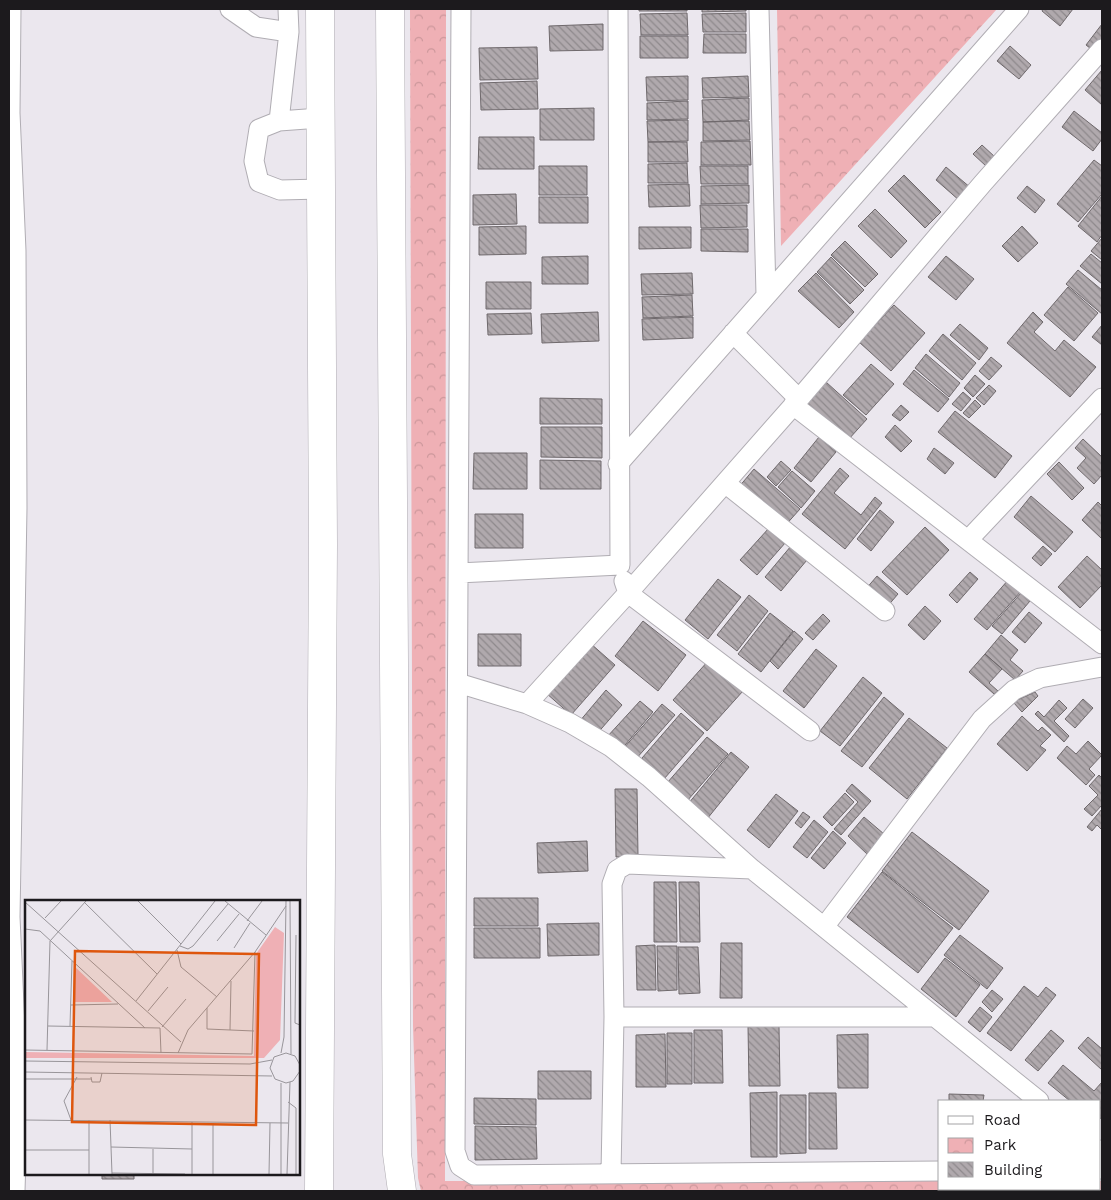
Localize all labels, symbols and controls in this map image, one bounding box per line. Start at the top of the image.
inset map [25,900,300,1175]
legend [938,1100,1101,1190]
text: Road [984,1111,1021,1129]
text: Park [984,1136,1017,1154]
text: Building [984,1161,1042,1179]

